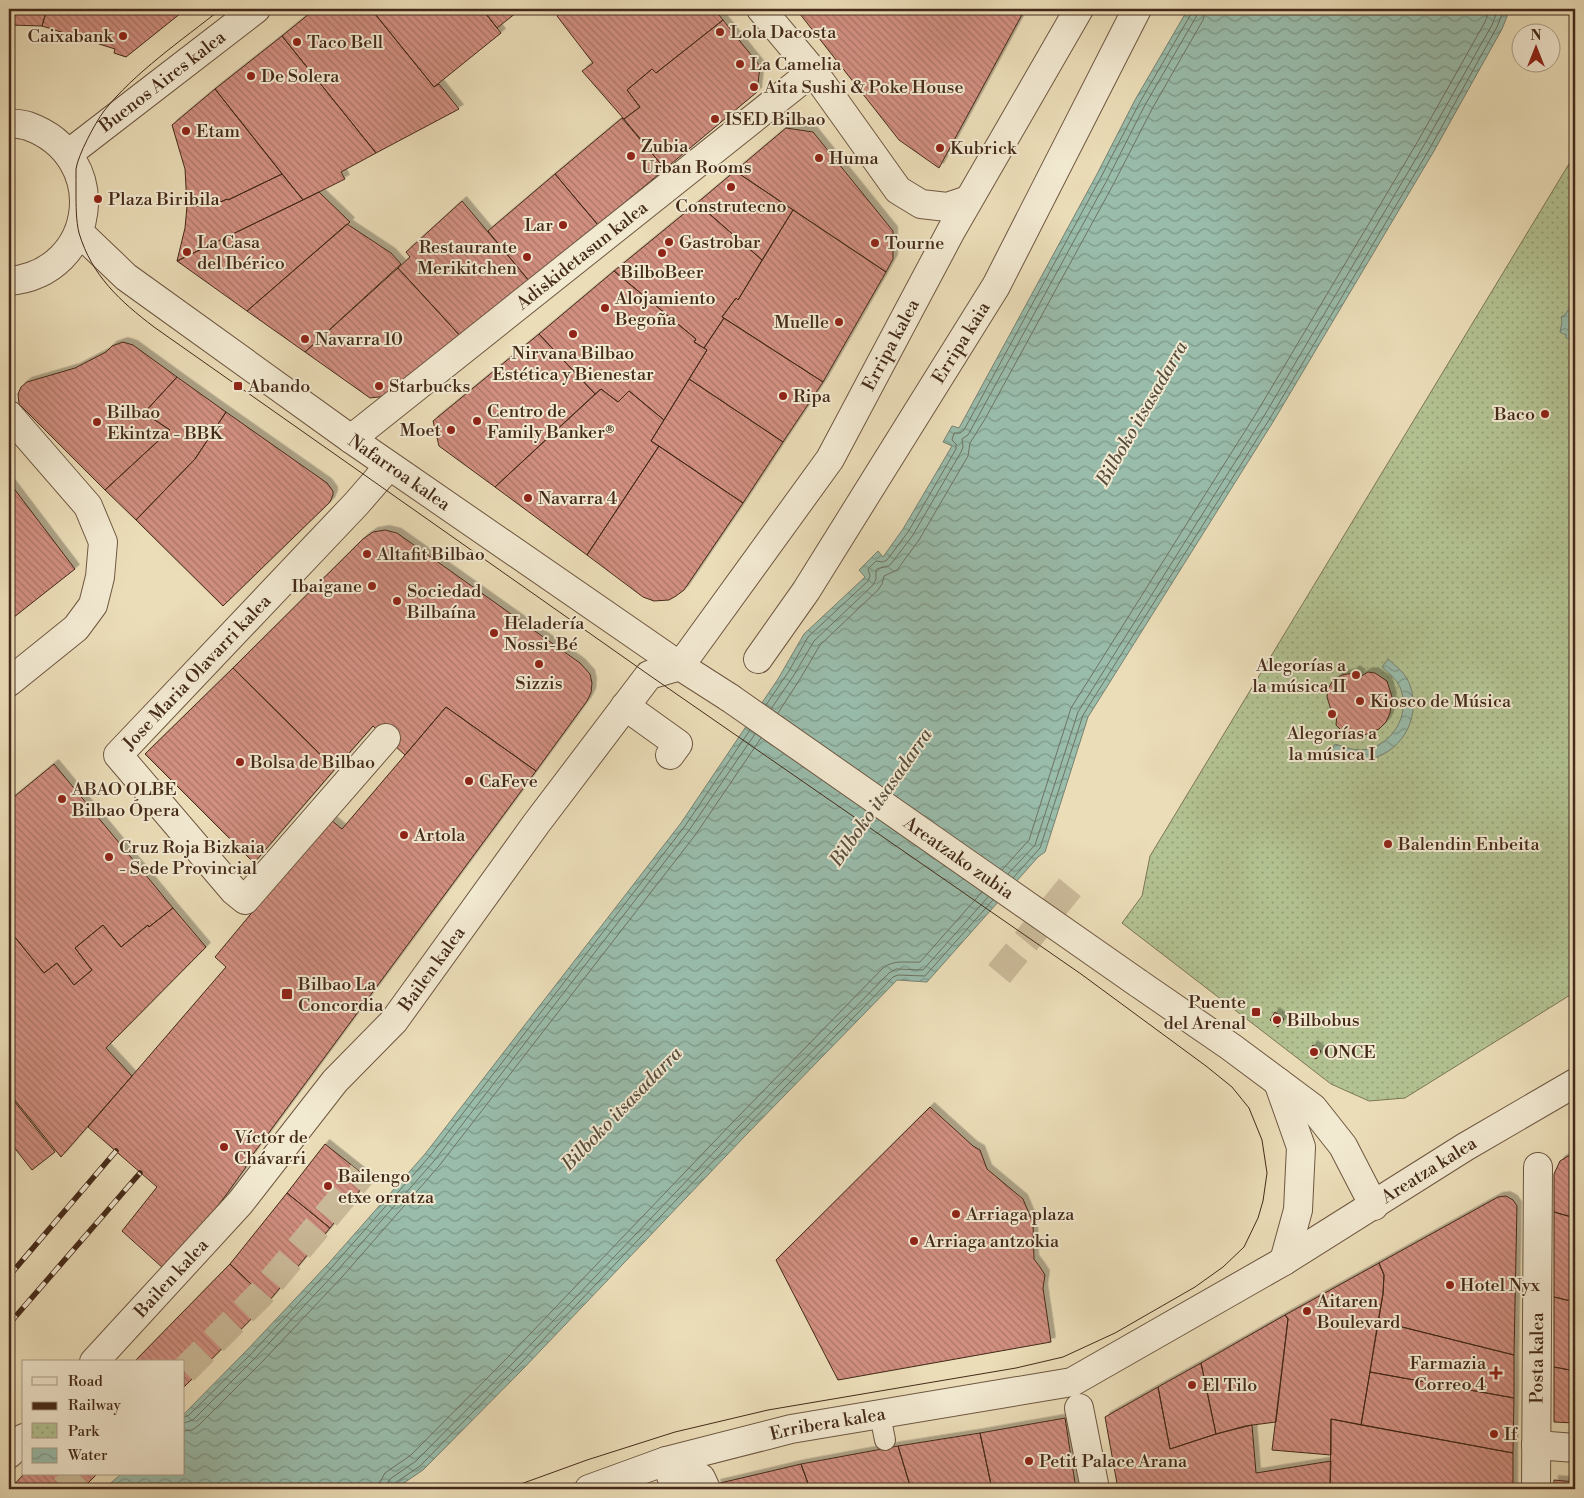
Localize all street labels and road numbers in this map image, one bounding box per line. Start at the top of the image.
street label: Buenos Aires kalea [94,25,231,138]
street label: Adiskidetasun kalea [511,196,653,316]
street label: Erripa kalea [857,294,925,395]
street label: Erripa kaia [927,297,996,388]
street label: Nafarroa kalea [343,429,455,517]
street label: Jose Maria Olavarri kalea [117,589,277,756]
street label: Areatzako zubia [898,811,1019,905]
street label: Bailen kalea [393,921,471,1017]
street label: Areatza kalea [1376,1131,1482,1209]
street label: Bailen kalea [129,1233,214,1323]
street label: Posta kalea [1526,1311,1549,1404]
street label: Erribera kalea [767,1402,888,1446]

